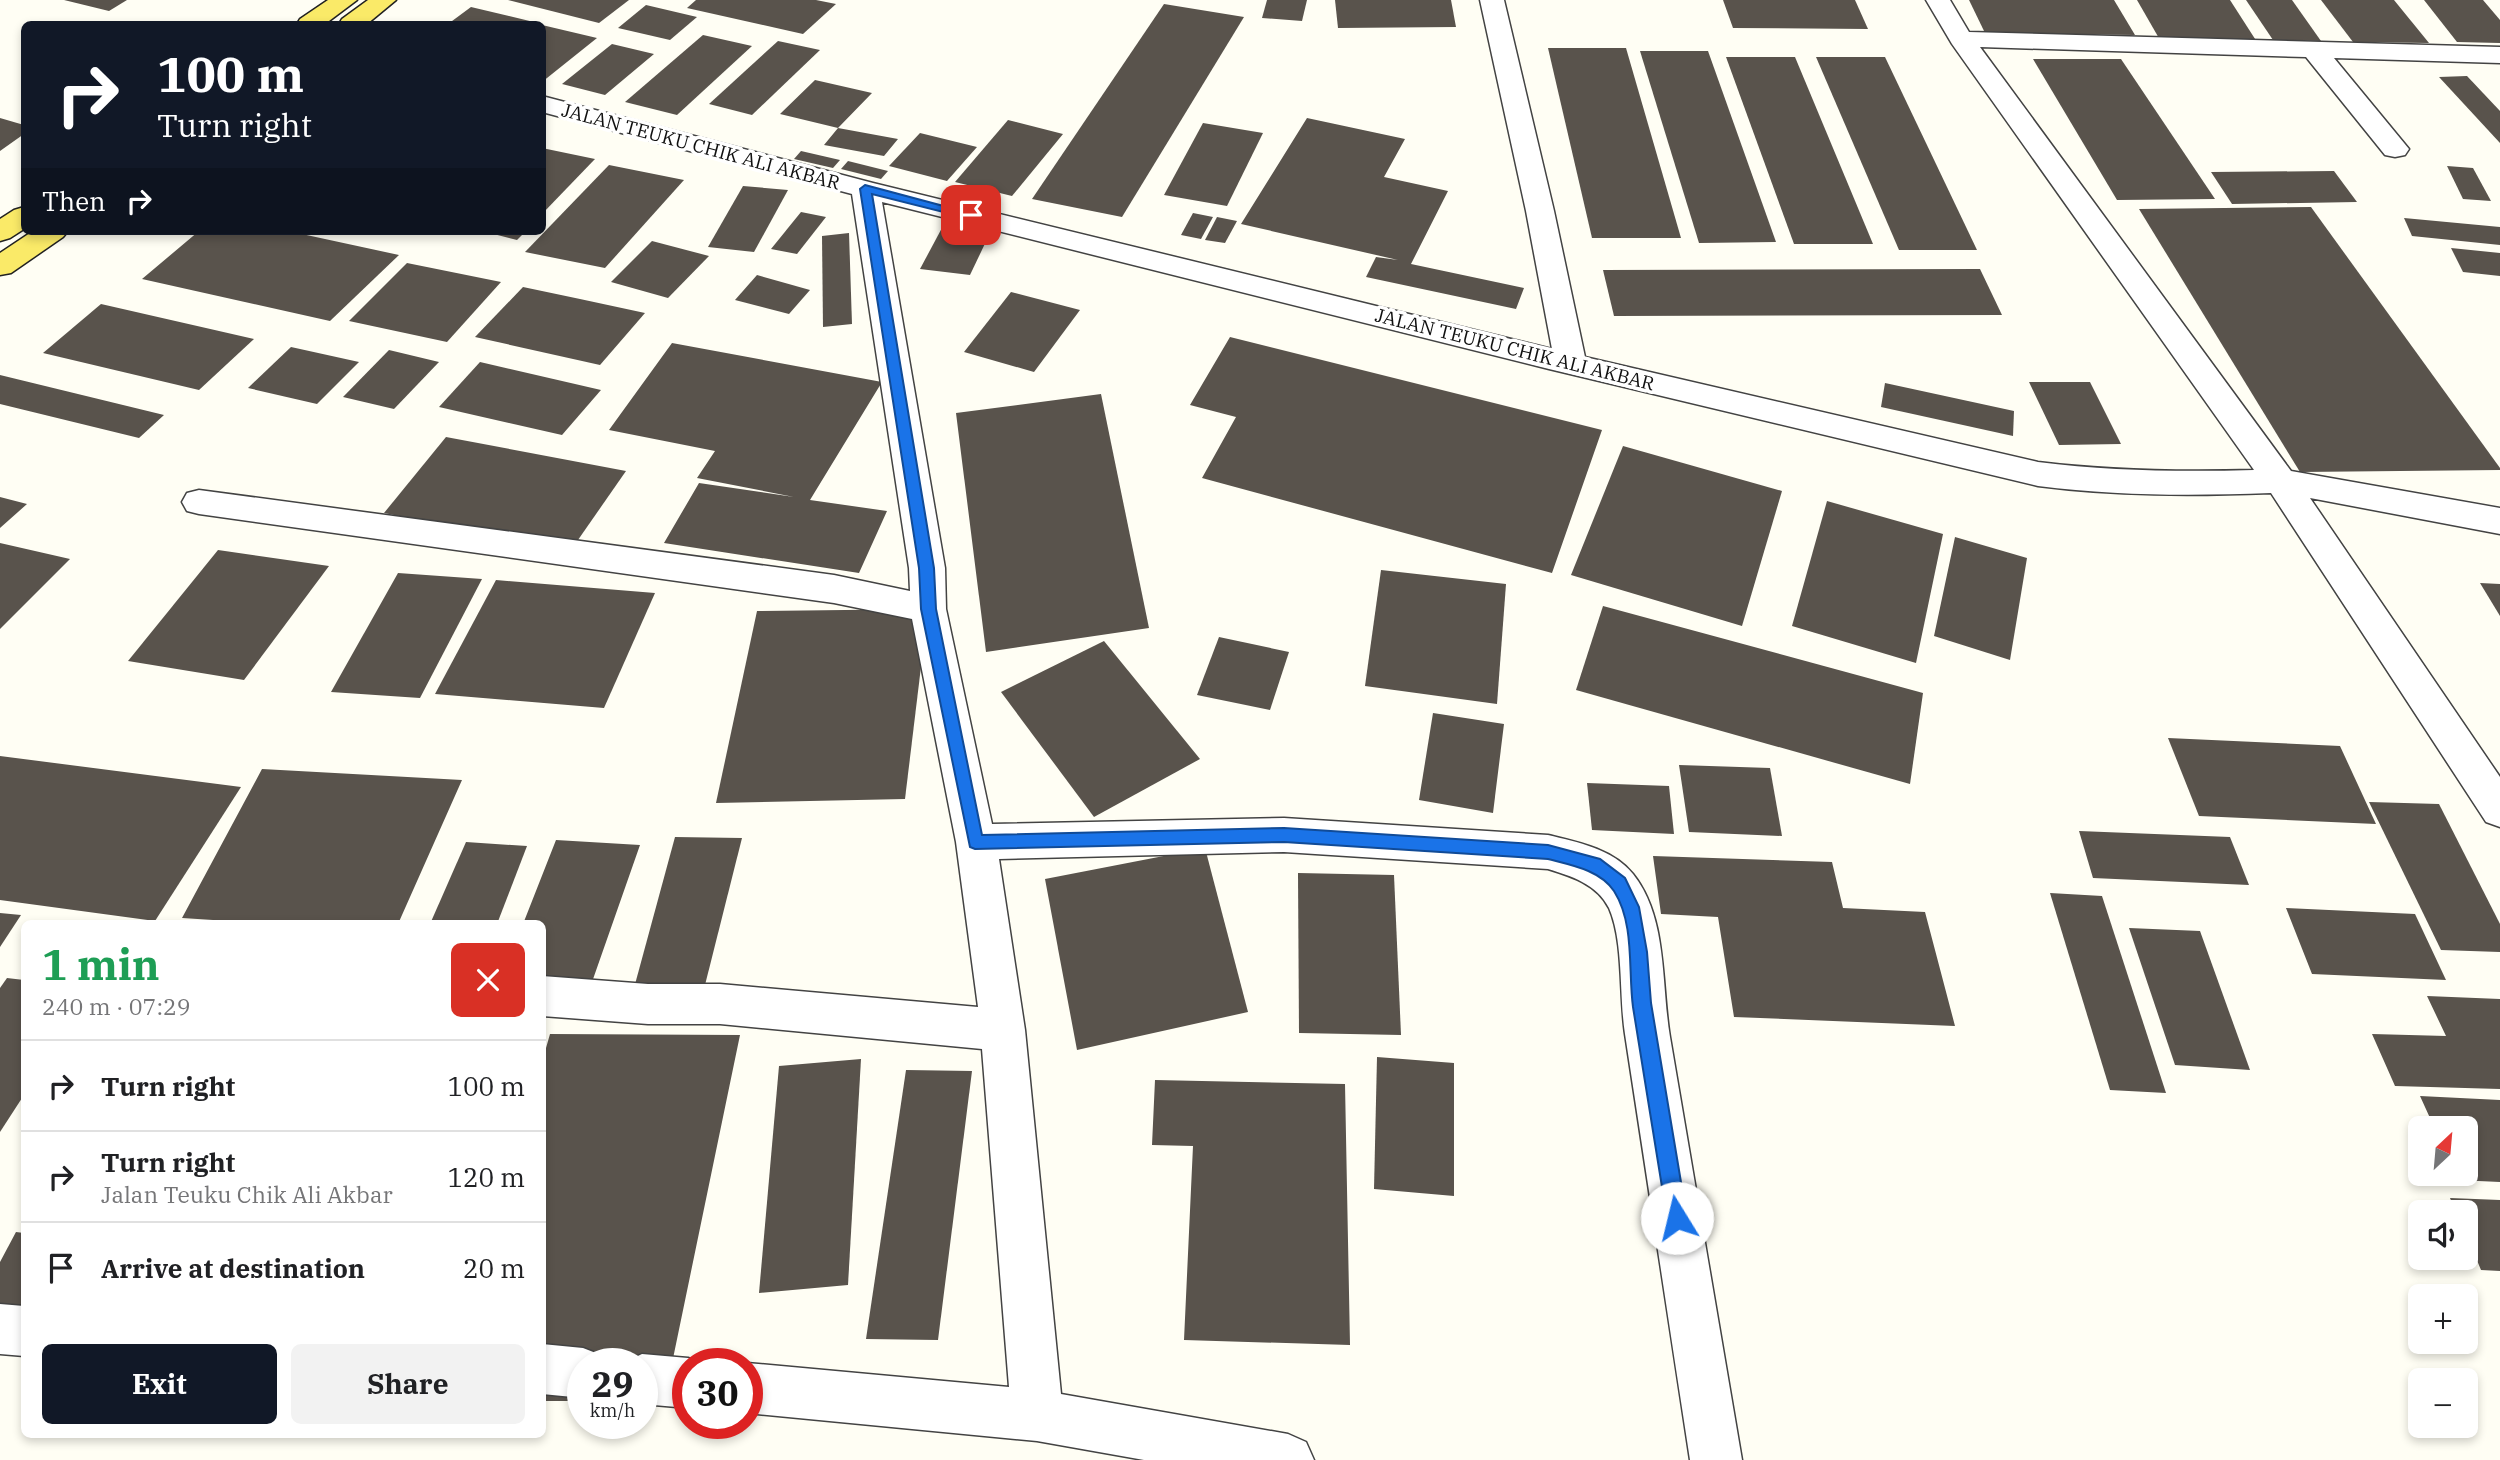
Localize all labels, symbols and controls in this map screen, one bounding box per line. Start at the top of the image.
text: 100 m [157,42,304,105]
icon: right [42,49,133,140]
street label: JALAN TEUKU CHIK ALI AKBAR [559,97,843,195]
text: Turn right [157,104,312,146]
icon: right [120,182,158,220]
text: Then [42,184,106,218]
pin [941,185,1001,245]
icon: arrive [952,196,990,234]
street label: JALAN TEUKU CHIK ALI AKBAR [1373,303,1657,395]
text: 1 min [42,937,160,992]
button: close [451,943,525,1017]
text: 240 m · 07:29 [42,991,191,1021]
icon: right [42,1067,80,1105]
text: Turn right [101,1069,235,1103]
text: 100 m [447,1069,525,1103]
north arrow [2408,1116,2478,1186]
map controls [2408,1116,2478,1438]
text: Turn right [101,1145,235,1179]
icon: right [42,1158,80,1196]
text: 120 m [447,1160,525,1194]
text: Jalan Teuku Chik Ali Akbar [101,1179,393,1209]
position arrow [1640,1181,1714,1255]
button: sound [2408,1200,2478,1270]
icon: arrive [42,1249,80,1287]
text: Arrive at destination [101,1251,365,1285]
text: 20 m [463,1251,525,1285]
button: + [2408,1284,2478,1354]
button: Exit [42,1344,277,1424]
button: Share [291,1344,525,1424]
speed limit sign: 30 [672,1348,763,1439]
text: 29 [591,1361,634,1407]
button: − [2408,1368,2478,1438]
text: km/h [590,1399,635,1422]

